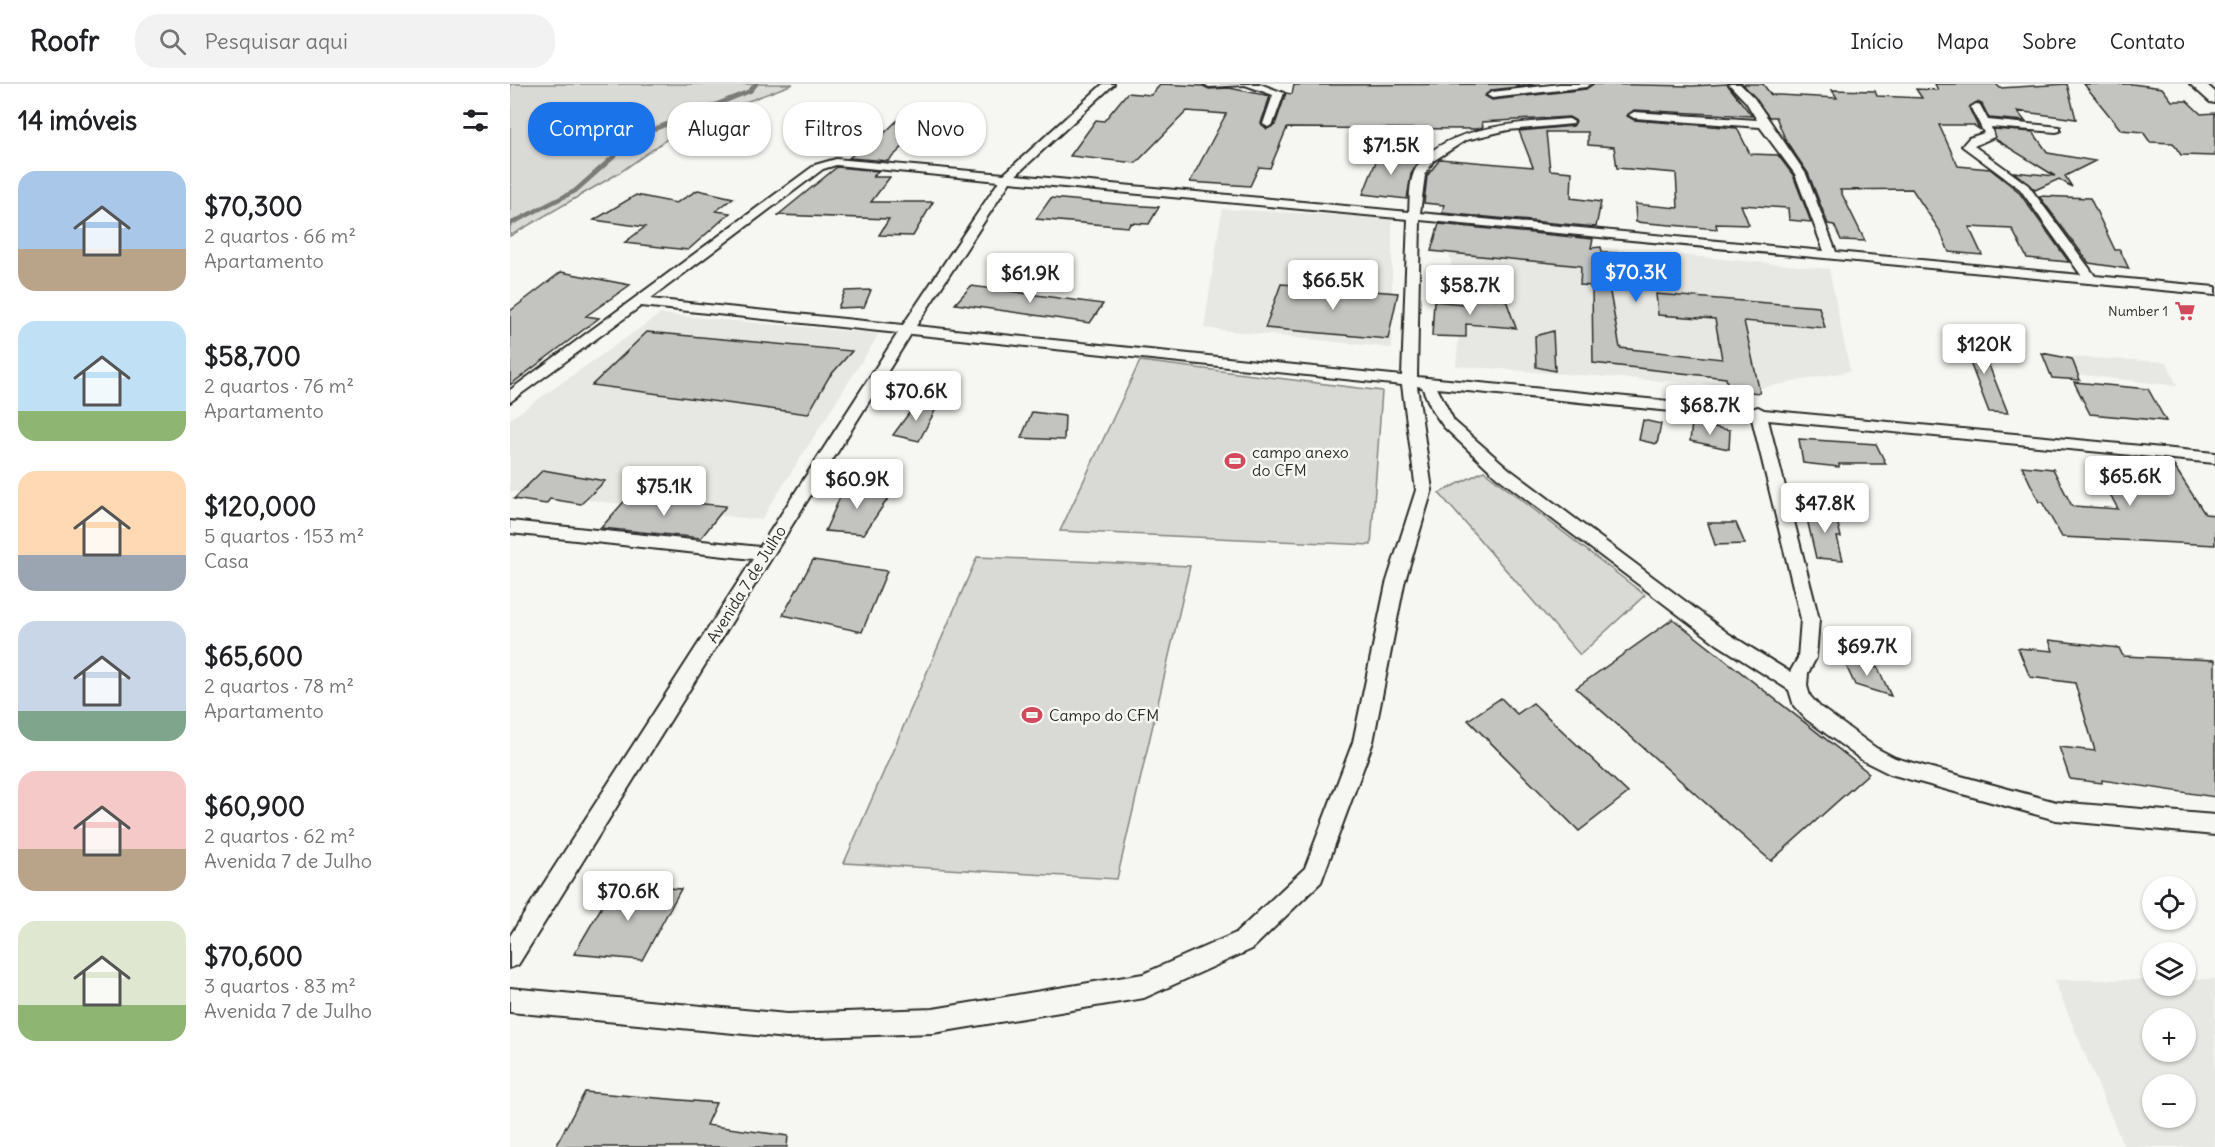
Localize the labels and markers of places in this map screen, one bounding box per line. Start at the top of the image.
pin: $71.5K [1342,125,1440,176]
pin: $70.3K [1587,252,1685,303]
pin: $61.9K [981,253,1079,304]
pin: $66.5K [1284,260,1382,311]
pin: $58.7K [1421,265,1519,316]
supermarket icon: Number 1 [2173,299,2197,323]
place label: Number 1 [2108,302,2168,320]
pin: $120K [1942,324,2026,375]
pin: $70.6K [867,371,965,422]
pin: $68.7K [1661,385,1759,436]
place label: campo anexo do CFM [1252,442,1349,480]
sports icon: campo anexo do CFM [1223,449,1247,473]
pin: $65.6K [2081,456,2179,507]
pin: $60.9K [808,459,906,510]
pin: $75.1K [615,466,713,517]
pin: $47.8K [1776,483,1874,534]
pin: $69.7K [1818,626,1916,677]
sports icon: Campo do CFM [1020,703,1044,727]
place label: Campo do CFM [1049,705,1159,725]
pin: $70.6K [579,871,677,922]

